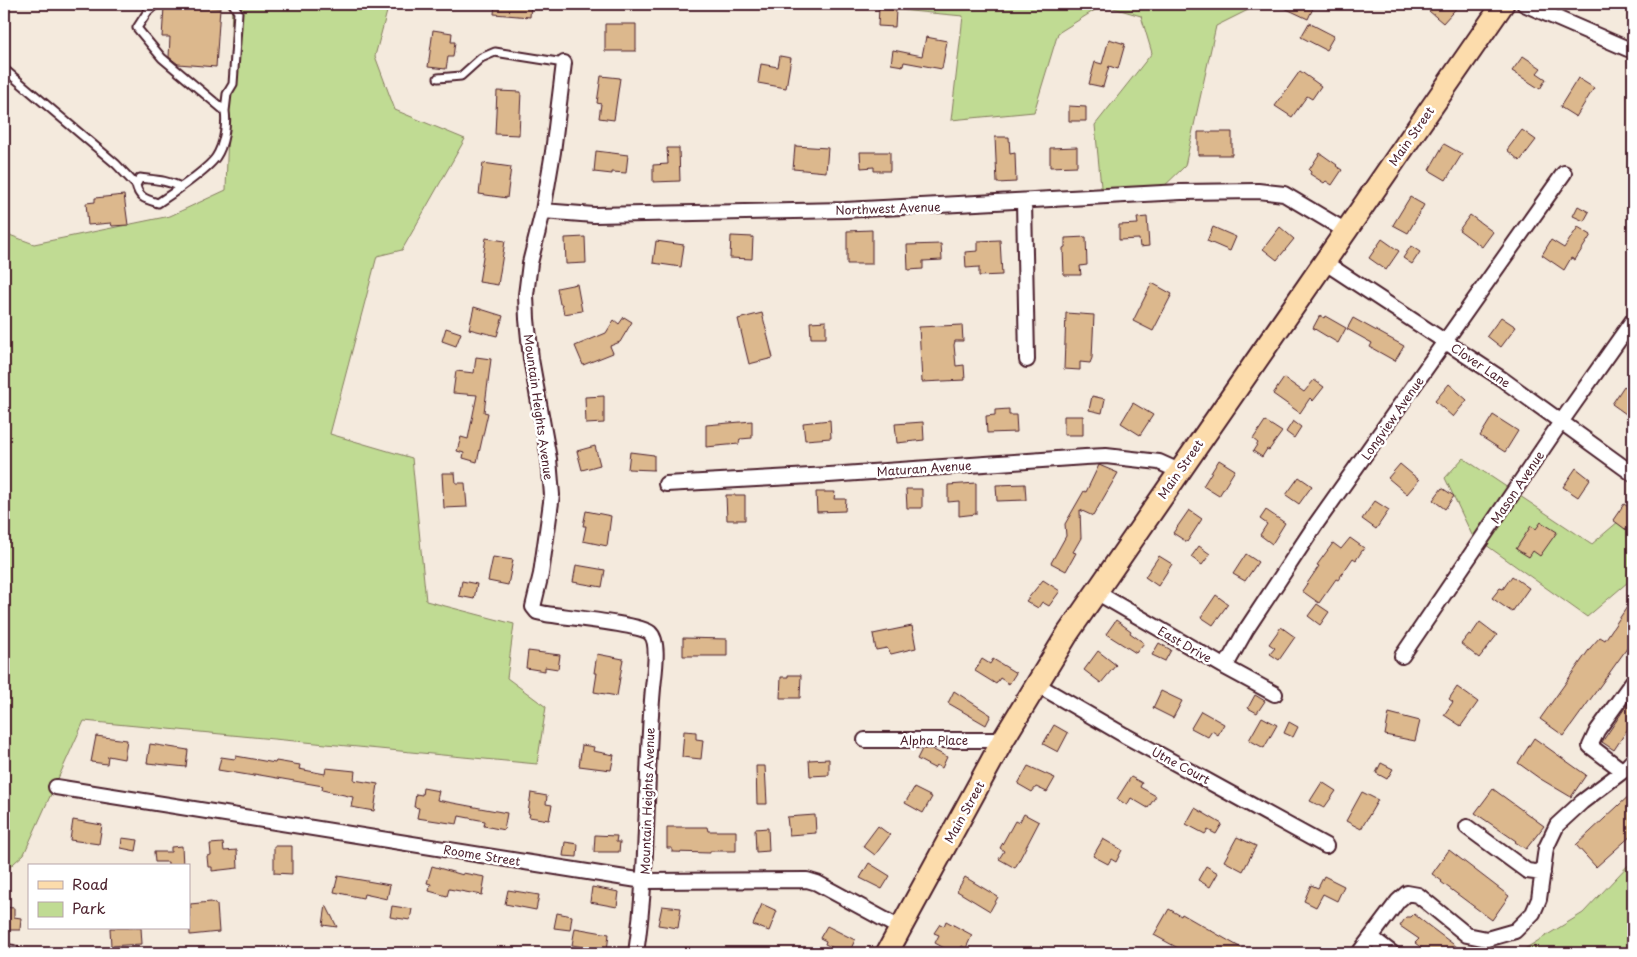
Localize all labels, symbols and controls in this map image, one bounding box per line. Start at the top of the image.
street label: Main Street [1384,103,1438,169]
street label: Northwest Avenue [835,197,941,219]
street label: Mountain Heights Avenue [520,333,558,482]
street label: Clover Lane [1448,338,1515,392]
street label: Longview Avenue [1356,372,1428,463]
street label: Main Street [1153,436,1207,502]
street label: Mason Avenue [1486,447,1548,527]
street label: Maturan Avenue [876,456,972,480]
street label: East Drive [1155,621,1215,667]
street label: Mountain Heights Avenue [635,727,659,875]
street label: Alpha Place [900,731,968,749]
street label: Utne Court [1149,742,1214,788]
street label: Main Street [940,778,989,846]
street label: Roome Street [442,840,522,870]
legend [28,864,190,930]
text: Road [72,872,108,895]
text: Park [72,896,106,919]

